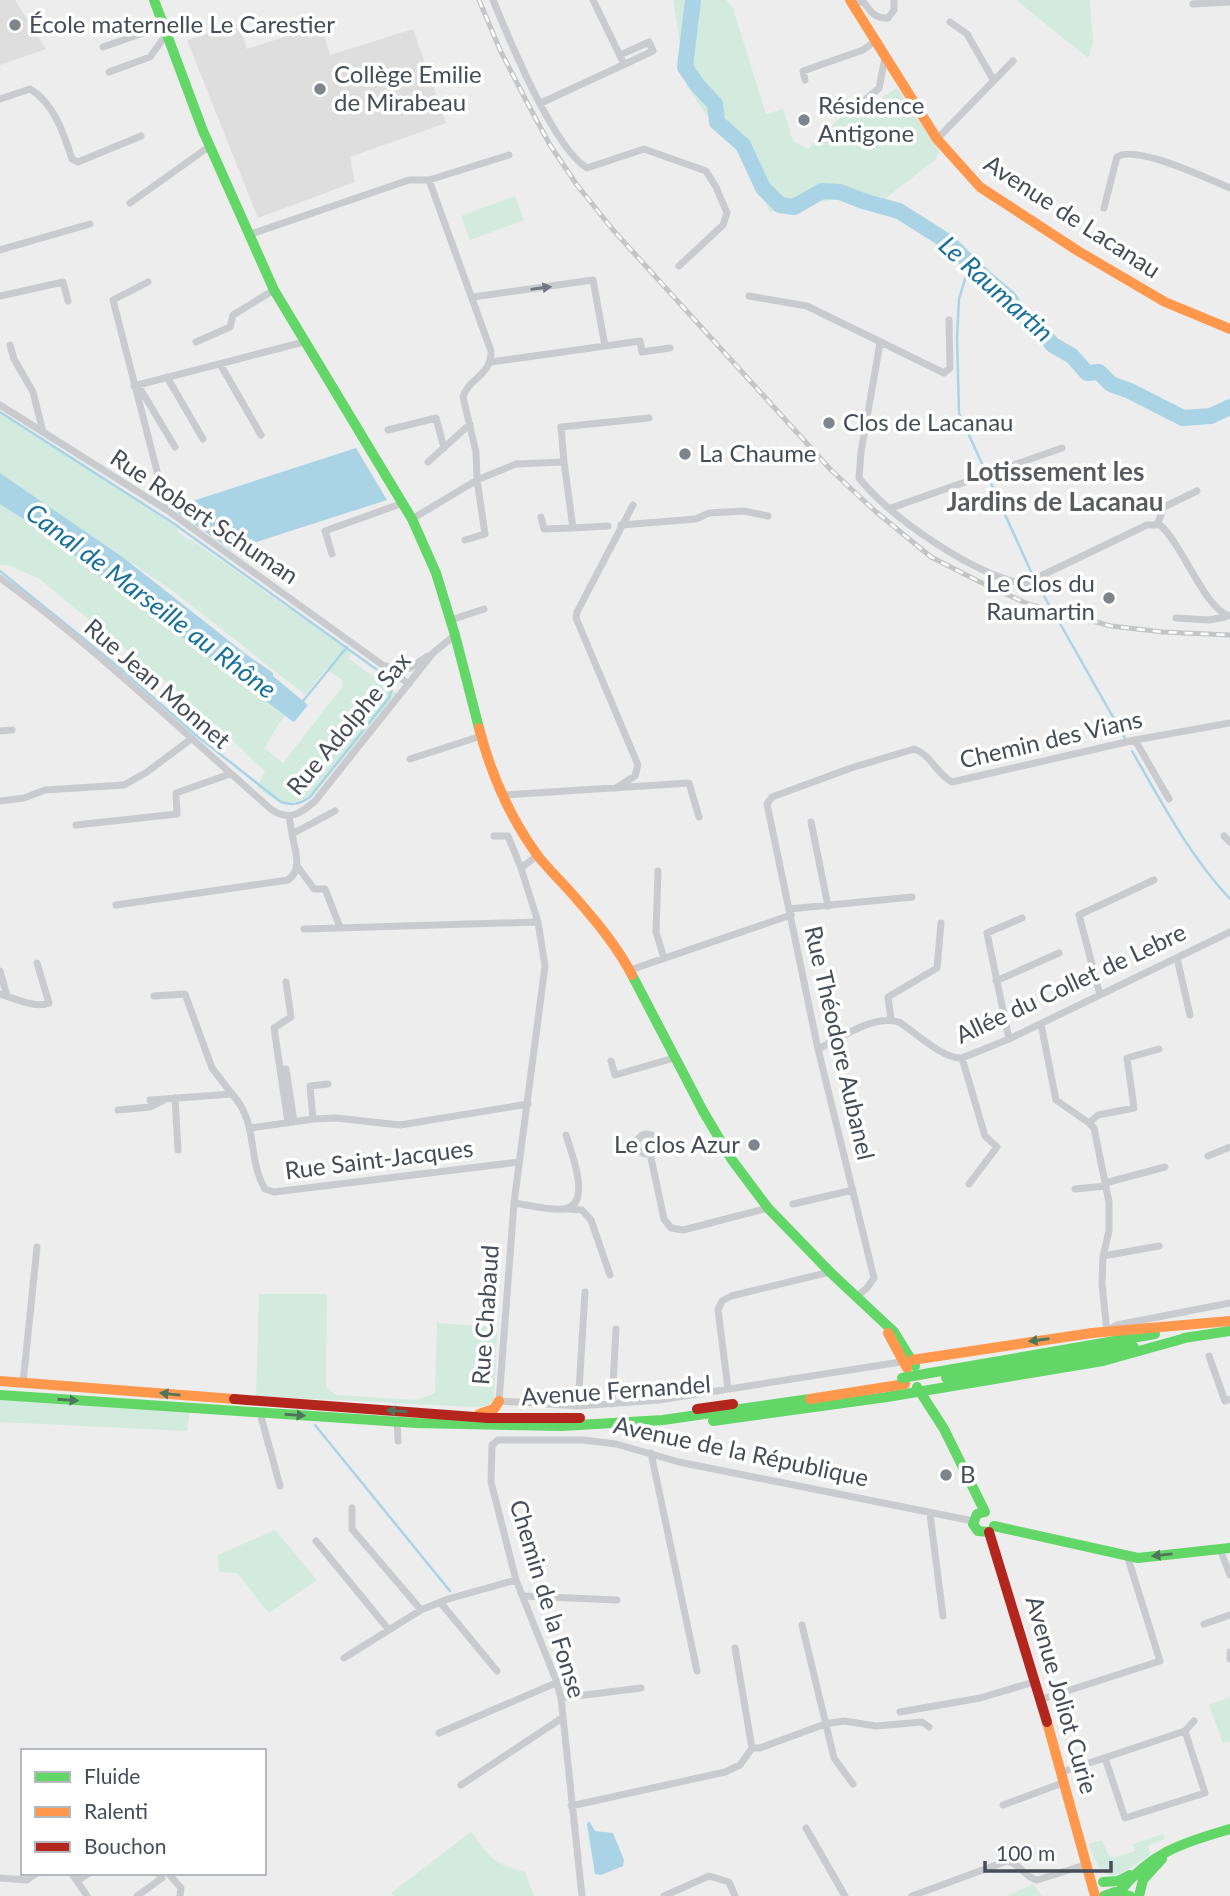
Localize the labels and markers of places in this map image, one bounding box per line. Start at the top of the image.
place label: École maternelle Le Carestier [29,9,335,38]
marker: École maternelle Le Carestier [7,17,23,33]
place label: Collège Emilie de Mirabeau [334,59,482,116]
marker: Collège Emilie de Mirabeau [312,81,328,97]
place label: Résidence Antigone [818,90,925,147]
marker: Résidence Antigone [796,112,812,128]
place label: Clos de Lacanau [843,407,1013,436]
marker: Clos de Lacanau [821,415,837,431]
place label: La Chaume [699,438,817,467]
marker: La Chaume [677,446,693,462]
place label: Le Clos du Raumartin [986,568,1095,625]
marker: Le Clos du Raumartin [1101,590,1117,606]
place label: Le clos Azur [614,1129,740,1158]
marker: Le clos Azur [746,1137,762,1153]
place label: B [960,1459,976,1488]
marker: B [938,1467,954,1483]

